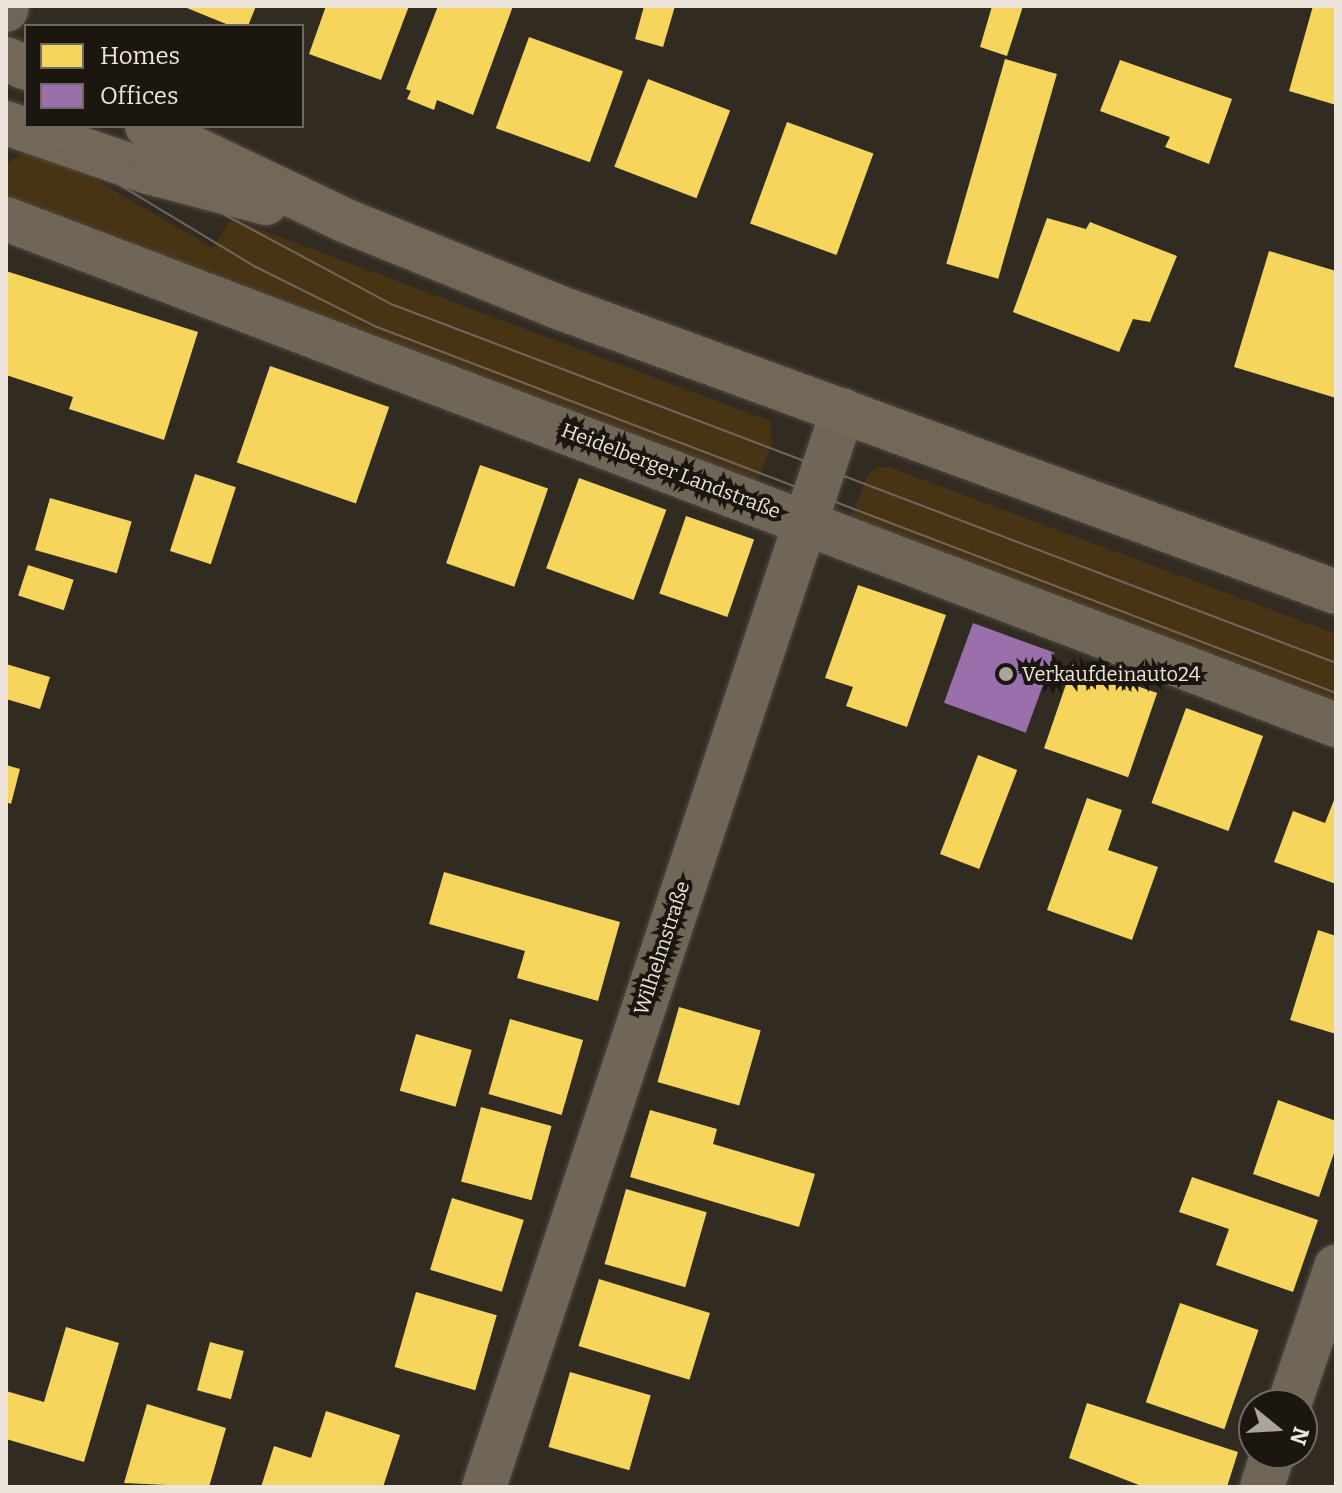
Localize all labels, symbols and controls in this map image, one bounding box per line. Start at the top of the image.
legend [24,24,304,128]
text: Homes [100,42,180,70]
text: Offices [100,82,178,110]
street label: Heidelberger Landstraße [558,418,784,524]
place label: Verkaufdeinauto24 [1022,662,1200,686]
marker: Verkaufdeinauto24 [997,665,1015,683]
street label: Wilhelmstraße [629,878,695,1018]
north arrow [1238,1389,1318,1469]
text: N [1284,1424,1315,1448]

